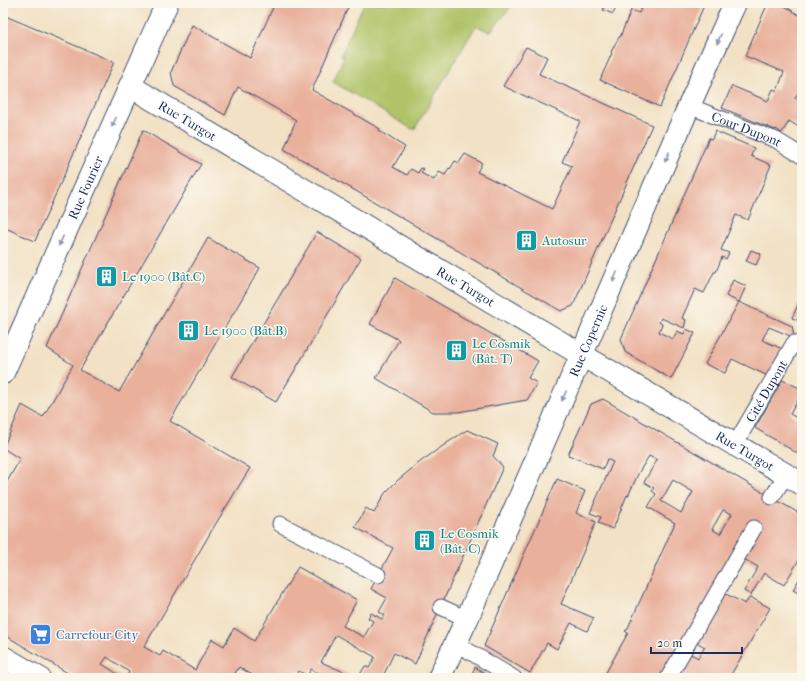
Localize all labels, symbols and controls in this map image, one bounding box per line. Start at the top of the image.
one-way arrow [716,33,722,44]
street label: Rue Turgot [155,98,219,144]
street label: Cour Dupont [709,109,785,150]
one-way arrow [111,116,117,127]
one-way arrow [663,152,669,164]
street label: Rue Fourier [65,153,106,222]
building icon: Autosur [514,227,540,253]
place label: Autosur [541,233,587,248]
one-way arrow [58,235,64,247]
building icon: Le 1900 (Bât.C) [94,263,120,289]
street label: Rue Turgot [434,263,498,310]
place label: Le 1900 (Bât.C) [122,269,205,284]
one-way arrow [612,271,618,282]
street label: Rue Copernic [566,302,611,379]
building icon: Le 1900 (Bât.B) [176,317,202,343]
place label: Le 1900 (Bât.B) [204,323,287,338]
place label: Le Cosmik (Bât. T) [472,336,531,366]
building icon: Le Cosmik (Bât. T) [443,337,469,363]
street label: Cité Dupont [743,357,791,425]
one-way arrow [561,391,567,402]
street label: Rue Turgot [713,428,777,474]
place label: Le Cosmik (Bât. C) [440,526,499,556]
building icon: Le Cosmik (Bât. C) [411,527,437,553]
supermarket icon: Carrefour City [27,621,53,647]
place label: Carrefour City [56,627,139,642]
scale bar [651,629,742,655]
text: 20 m [657,636,682,650]

